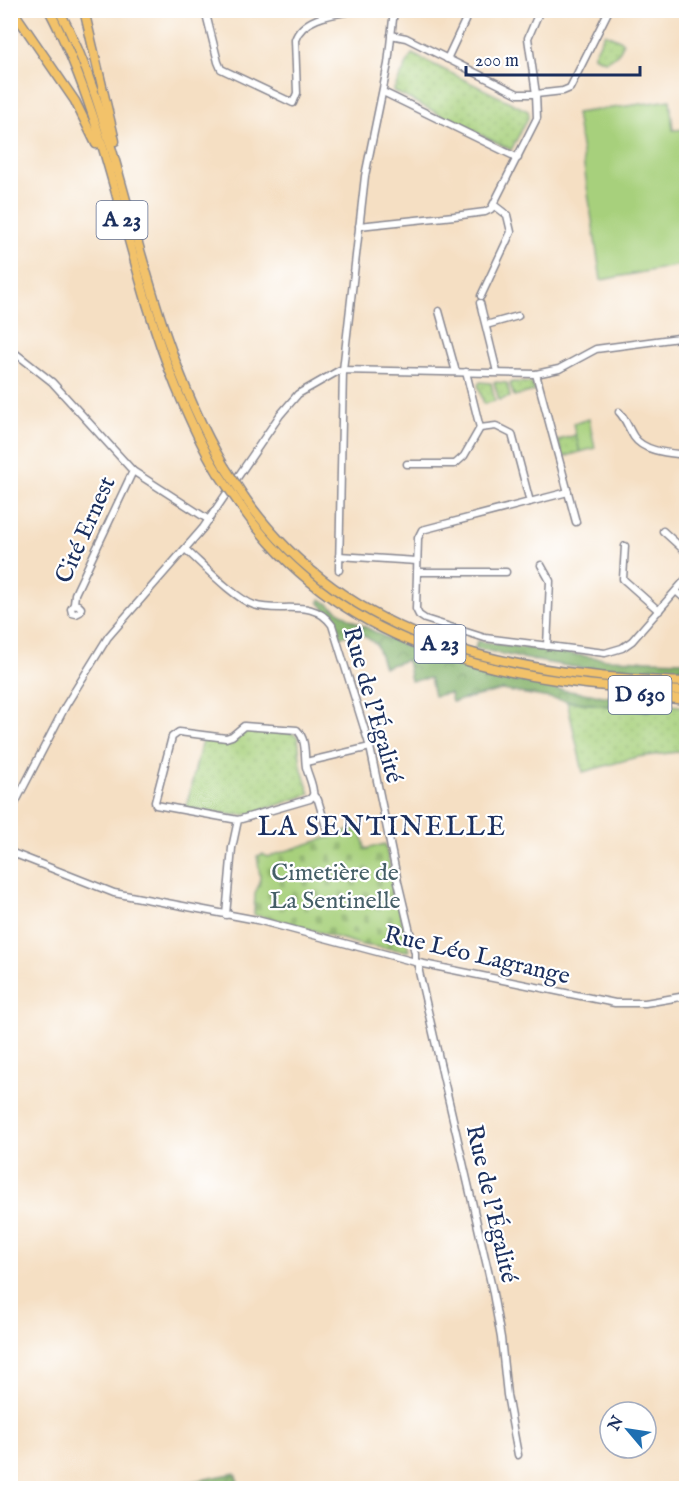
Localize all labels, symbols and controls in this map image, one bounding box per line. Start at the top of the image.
scale bar [466,39,640,77]
text: 200 m [475,50,519,73]
road number: A 23 [96,201,148,239]
street label: Cité Ernest [49,472,123,588]
street label: Rue de l'Égalité [335,623,409,787]
road number: A 23 [414,625,466,663]
road number: D 630 [608,676,672,714]
district label: LA SENTINELLE [257,811,507,845]
park label: Cimetière de La Sentinelle [269,858,401,917]
street label: Rue Léo Lagrange [381,920,573,992]
street label: Rue de l'Égalité [458,1122,524,1286]
north arrow [598,1400,658,1460]
text: N [604,1413,629,1435]

